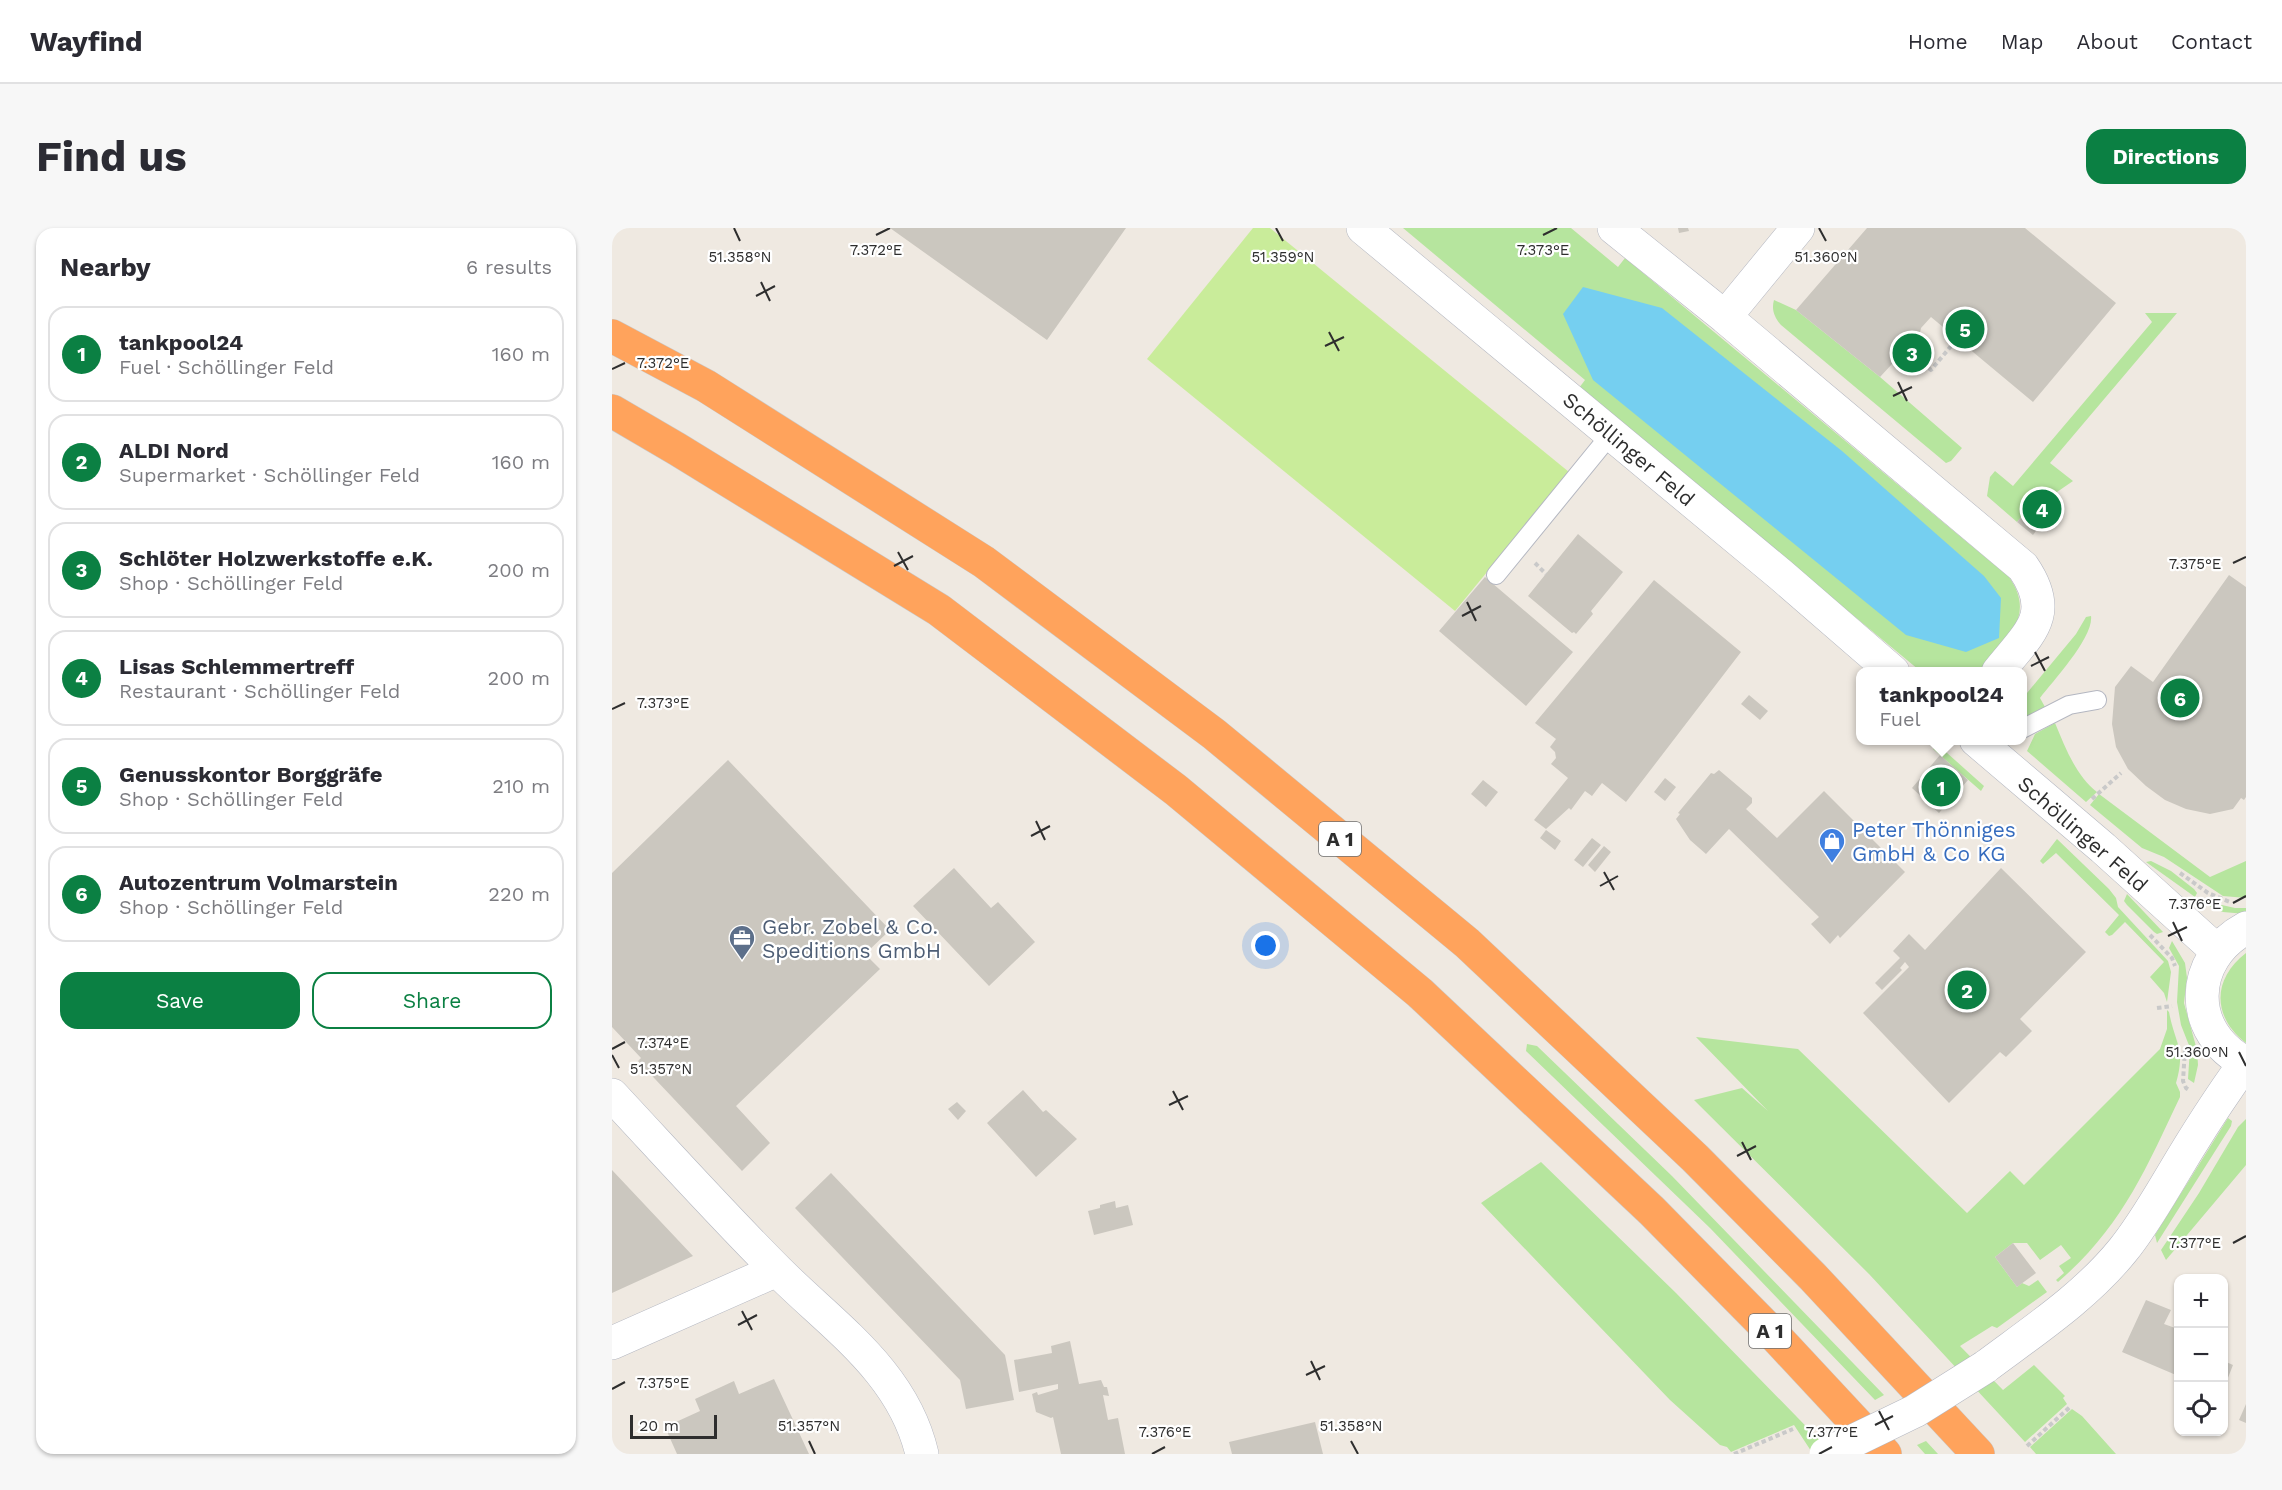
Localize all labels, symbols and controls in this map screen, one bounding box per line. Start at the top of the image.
text: Wayfind [30,25,143,58]
text: Home [1908,29,1968,54]
text: Map [2001,29,2044,54]
text: About [2077,29,2138,54]
text: Contact [2171,29,2252,54]
button: Directions [2086,129,2246,184]
text: Find us [36,132,187,181]
text: 7.372°E [850,241,902,259]
text: 7.373°E [1517,241,1569,259]
text: 51.358°N [708,248,772,266]
text: 51.359°N [1251,248,1315,266]
text: 51.360°N [1794,248,1858,266]
text: Nearby [60,252,151,282]
text: 6 results [466,255,552,279]
pin: 5 [1946,306,1984,352]
text: tankpool24 [119,330,243,355]
pin: 3 [1892,330,1932,376]
text: 1 [77,342,86,366]
text: 160 m [492,342,550,366]
text: 7.372°E [637,354,689,372]
text: Fuel · Schöllinger Feld [119,355,334,379]
street label: Schöllinger Feld [1558,387,1700,511]
text: ALDI Nord [119,438,229,463]
text: 2 [76,450,87,474]
text: 160 m [492,450,550,474]
text: Supermarket · Schöllinger Feld [119,463,420,487]
pin: 4 [2022,486,2062,532]
text: Schlöter Holzwerkstoffe e.K. [119,546,433,571]
text: 7.375°E [2169,555,2221,573]
text: 3 [76,558,87,582]
text: 200 m [488,558,550,582]
text: Shop · Schöllinger Feld [119,571,343,595]
text: Lisas Schlemmertreff [119,654,354,679]
text: 4 [75,666,88,690]
text: 200 m [488,666,550,690]
popup [1856,667,2027,745]
pin: 6 [2160,676,2200,720]
text: Restaurant · Schöllinger Feld [119,679,400,703]
text: tankpool24 [1879,682,2004,707]
text: 7.373°E [637,694,689,712]
text: Fuel [1879,707,1921,731]
text: Genusskontor Borggräfe [119,762,382,787]
pin: 1 [1922,764,1960,810]
street label: Schöllinger Feld [2013,771,2153,897]
text: 5 [76,774,87,798]
text: 210 m [492,774,550,798]
text: Shop · Schöllinger Feld [119,787,343,811]
place label: Peter Thönniges GmbH & Co KG [1852,817,2016,866]
road number: A 1 [1319,822,1361,856]
shop icon: Peter Thönniges GmbH & Co KG [1817,826,1847,864]
text: Autozentrum Volmarstein [119,870,398,895]
text: 6 [75,882,88,906]
text: 220 m [488,882,550,906]
text: Shop · Schöllinger Feld [119,895,343,919]
text: 7.376°E [2169,895,2221,913]
place label: Gebr. Zobel & Co. Speditions GmbH [762,914,941,963]
office icon: Gebr. Zobel & Co. Speditions GmbH [727,923,757,961]
your location [1251,931,1280,960]
pin: 2 [1948,968,1986,1012]
button: Save [60,972,300,1029]
button: Share [312,972,552,1029]
text: 7.374°E [637,1034,689,1052]
text: 51.360°N [2165,1043,2229,1061]
text: 51.357°N [630,1060,692,1078]
text: 7.377°E [2169,1234,2221,1252]
map controls [2174,1274,2228,1436]
button: + [2174,1274,2228,1328]
road number: A 1 [1749,1314,1791,1348]
button: − [2174,1328,2228,1382]
text: 7.375°E [637,1374,689,1392]
button: locate [2174,1382,2228,1436]
scale bar [630,1412,717,1440]
text: 20 m [639,1416,679,1435]
text: 51.357°N [778,1417,840,1435]
text: 51.358°N [1319,1417,1383,1435]
text: 7.376°E [1139,1423,1191,1441]
text: 7.377°E [1806,1423,1858,1441]

